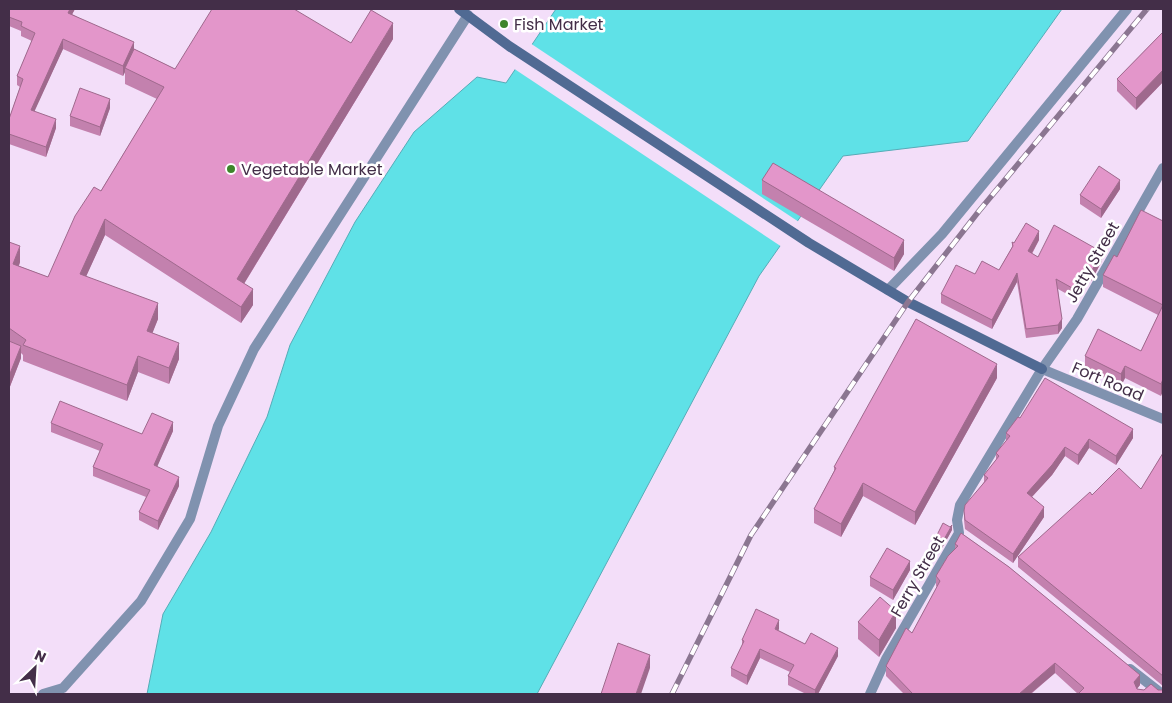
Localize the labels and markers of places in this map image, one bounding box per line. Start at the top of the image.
place label: Fish Market [514,13,604,36]
marker: Fish Market [498,18,510,30]
place label: Vegetable Market [241,158,383,181]
marker: Vegetable Market [225,163,237,175]

